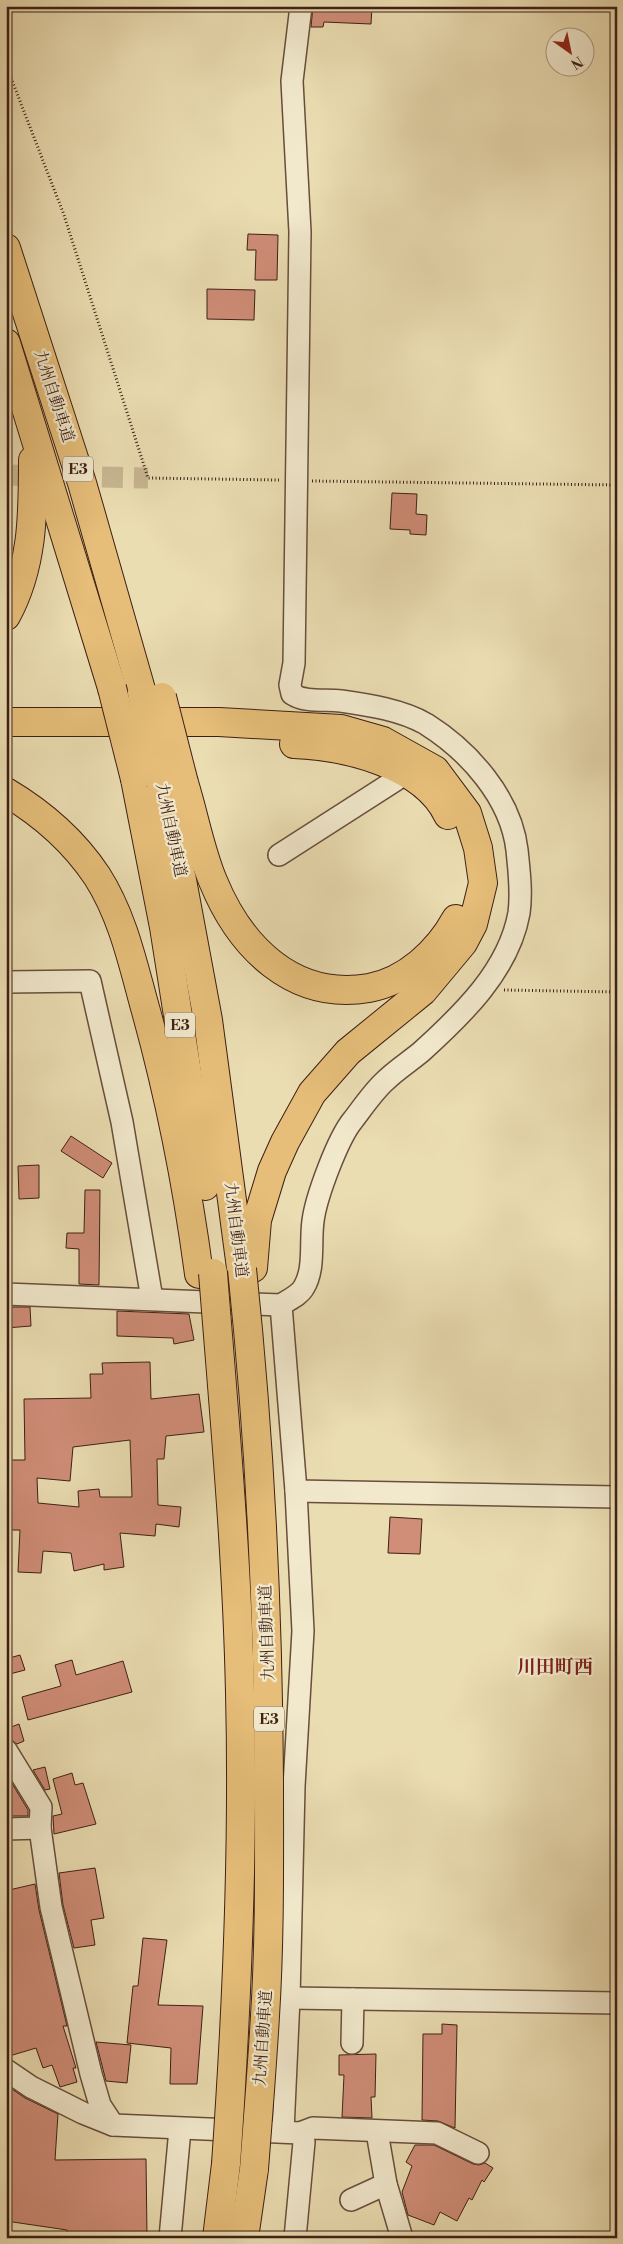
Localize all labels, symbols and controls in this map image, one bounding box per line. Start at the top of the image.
north arrow [546,28,596,78]
text: N [567,51,586,73]
street label: 九州自動車道 [30,347,78,445]
road number: E3 [63,456,93,482]
street label: 九州自動車道 [151,781,191,879]
road number: E3 [165,1012,195,1038]
street label: 九州自動車道 [220,1181,252,1279]
street label: 九州自動車道 [255,1585,279,1681]
district label: 川田町西 [517,1655,593,1679]
road number: E3 [254,1706,284,1732]
street label: 九州自動車道 [250,1989,276,2087]

